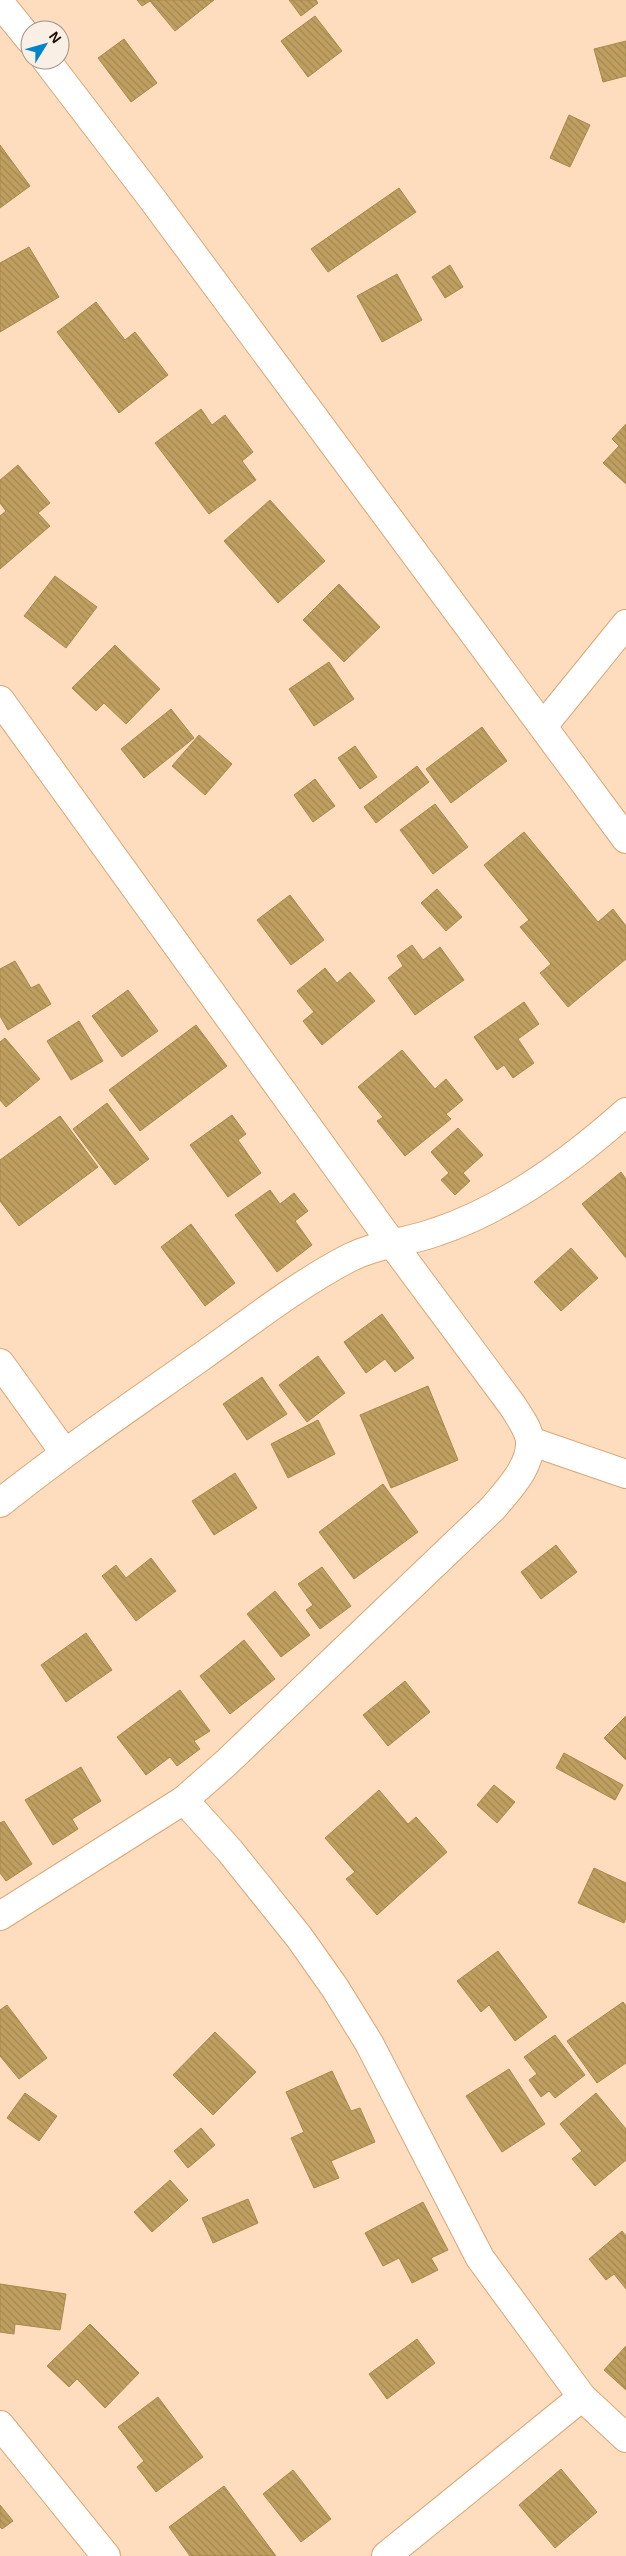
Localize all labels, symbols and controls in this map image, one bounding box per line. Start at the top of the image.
north arrow [20,20,70,70]
text: N [46,28,65,46]

